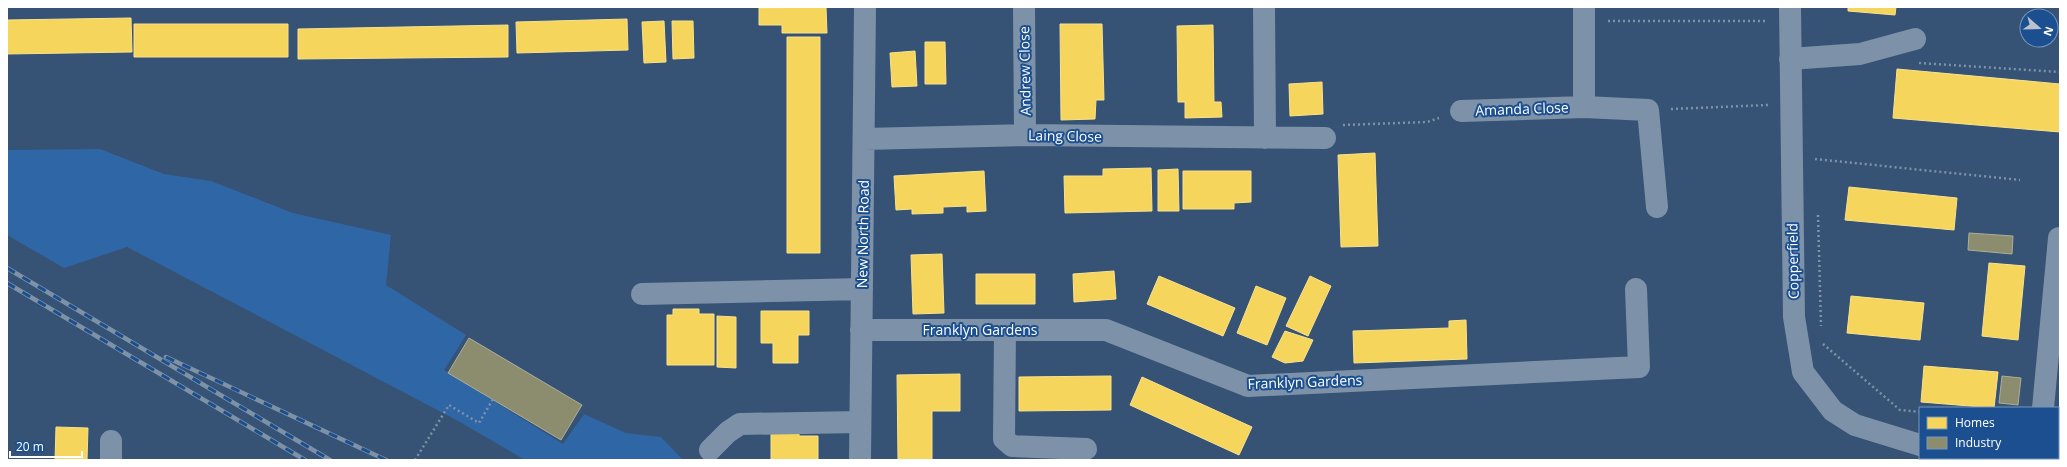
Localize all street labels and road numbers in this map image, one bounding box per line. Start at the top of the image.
street label: Andrew Close [1014,26,1035,116]
street label: Amanda Close [1475,97,1569,120]
street label: Laing Close [1028,125,1102,146]
street label: New North Road [852,180,873,288]
street label: Copperfield [1782,223,1803,299]
street label: Franklyn Gardens [923,320,1038,339]
street label: Franklyn Gardens [1247,370,1363,393]

